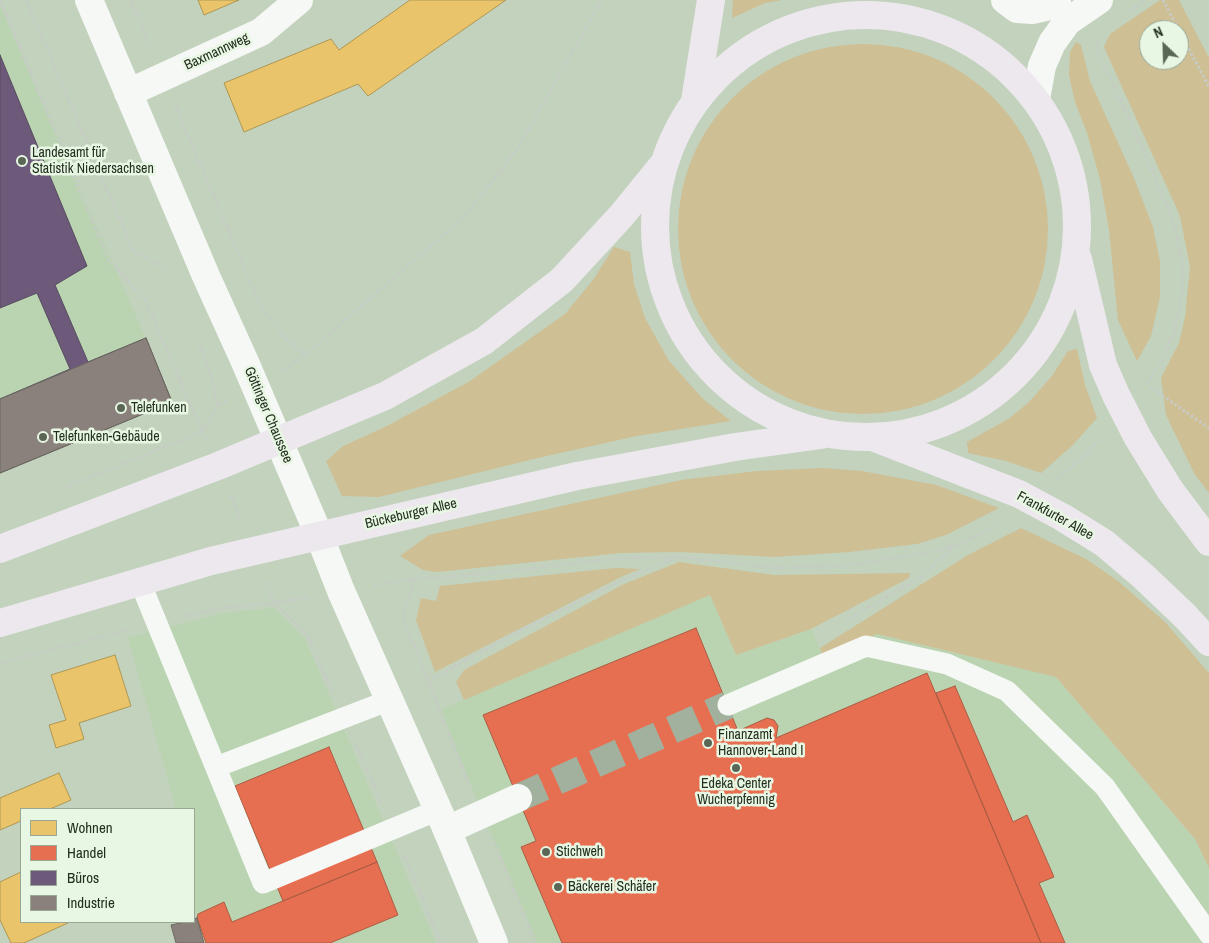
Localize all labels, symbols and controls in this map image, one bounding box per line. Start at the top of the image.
north arrow [1139,20,1189,70]
text: N [1151,22,1166,42]
street label: Baxmannweg [182,30,252,74]
place label: Landesamt für Statistik Niedersachsen [32,145,154,178]
marker: Landesamt für Statistik Niedersachsen [16,155,28,167]
street label: Göttinger Chaussee [240,364,296,466]
place label: Telefunken [131,400,187,416]
marker: Telefunken [115,402,127,414]
place label: Telefunken-Gebäude [53,429,160,445]
marker: Telefunken-Gebäude [37,431,49,443]
street label: Frankfurter Allee [1014,488,1096,544]
street label: Bückeburger Allee [363,495,459,533]
place label: Finanzamt Hannover-Land I [718,727,804,760]
marker: Finanzamt Hannover-Land I [702,737,714,749]
marker: Edeka Center Wucherpfennig [730,762,742,774]
place label: Edeka Center Wucherpfennig [697,776,775,809]
legend [20,808,195,923]
text: Wohnen [67,817,113,838]
text: Handel [67,842,106,863]
place label: Stichweh [556,844,603,860]
marker: Stichweh [540,846,552,858]
text: Büros [67,867,99,888]
place label: Bäckerei Schäfer [568,879,656,895]
marker: Bäckerei Schäfer [552,881,564,893]
text: Industrie [67,892,115,913]

